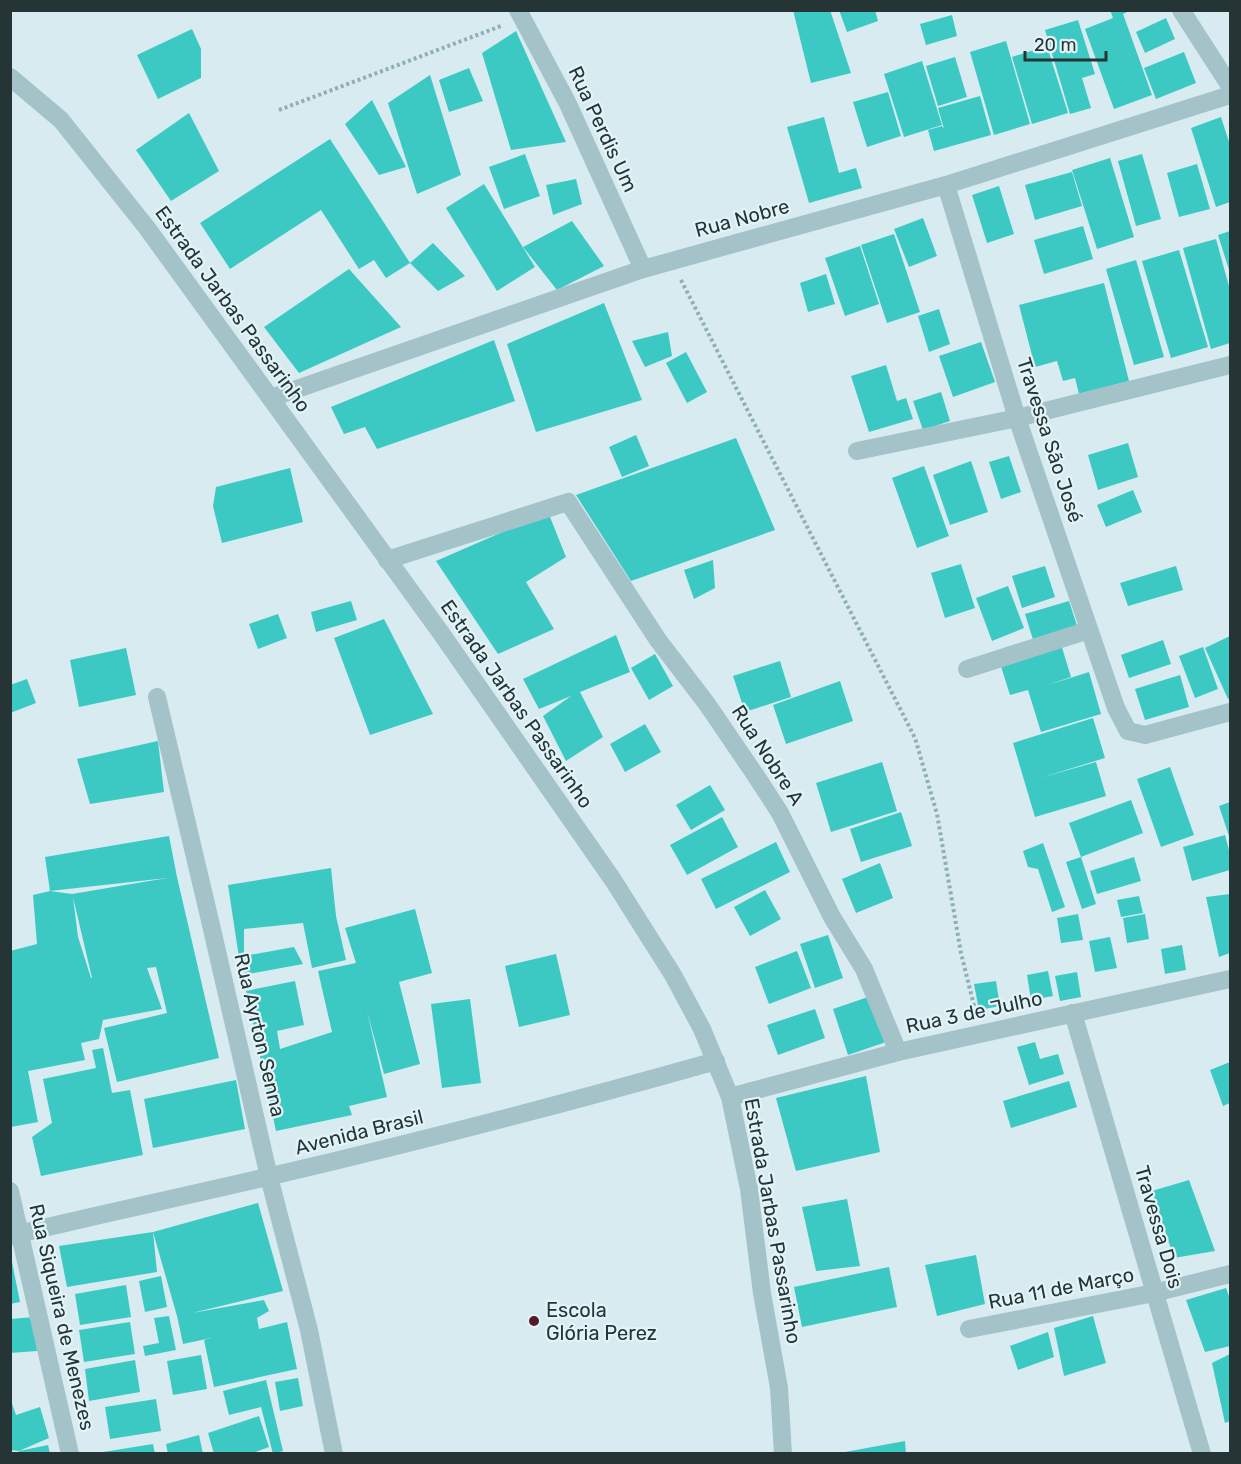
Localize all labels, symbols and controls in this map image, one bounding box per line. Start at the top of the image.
scale bar [1025,24,1106,62]
text: 20 m [1034,34,1076,56]
street label: Rua Perdis Um [563,62,643,196]
street label: Rua Nobre [692,194,792,242]
street label: Estrada Jarbas Passarinho [150,201,316,417]
street label: Travessa São José [1012,355,1088,525]
street label: Estrada Jarbas Passarinho [436,595,598,813]
street label: Rua Nobre A [727,700,809,810]
street label: Rua Ayrton Senna [230,951,290,1119]
street label: Rua 3 de Julho [903,986,1045,1038]
street label: Estrada Jarbas Passarinho [740,1096,806,1346]
street label: Avenida Brasil [292,1104,426,1160]
street label: Travessa Dois [1130,1163,1188,1291]
street label: Rua Siqueira de Menezes [24,1201,100,1433]
street label: Rua 11 de Março [986,1262,1136,1314]
place label: Escola Glória Perez [546,1298,657,1345]
marker: Escola Glória Perez [527,1314,541,1328]

